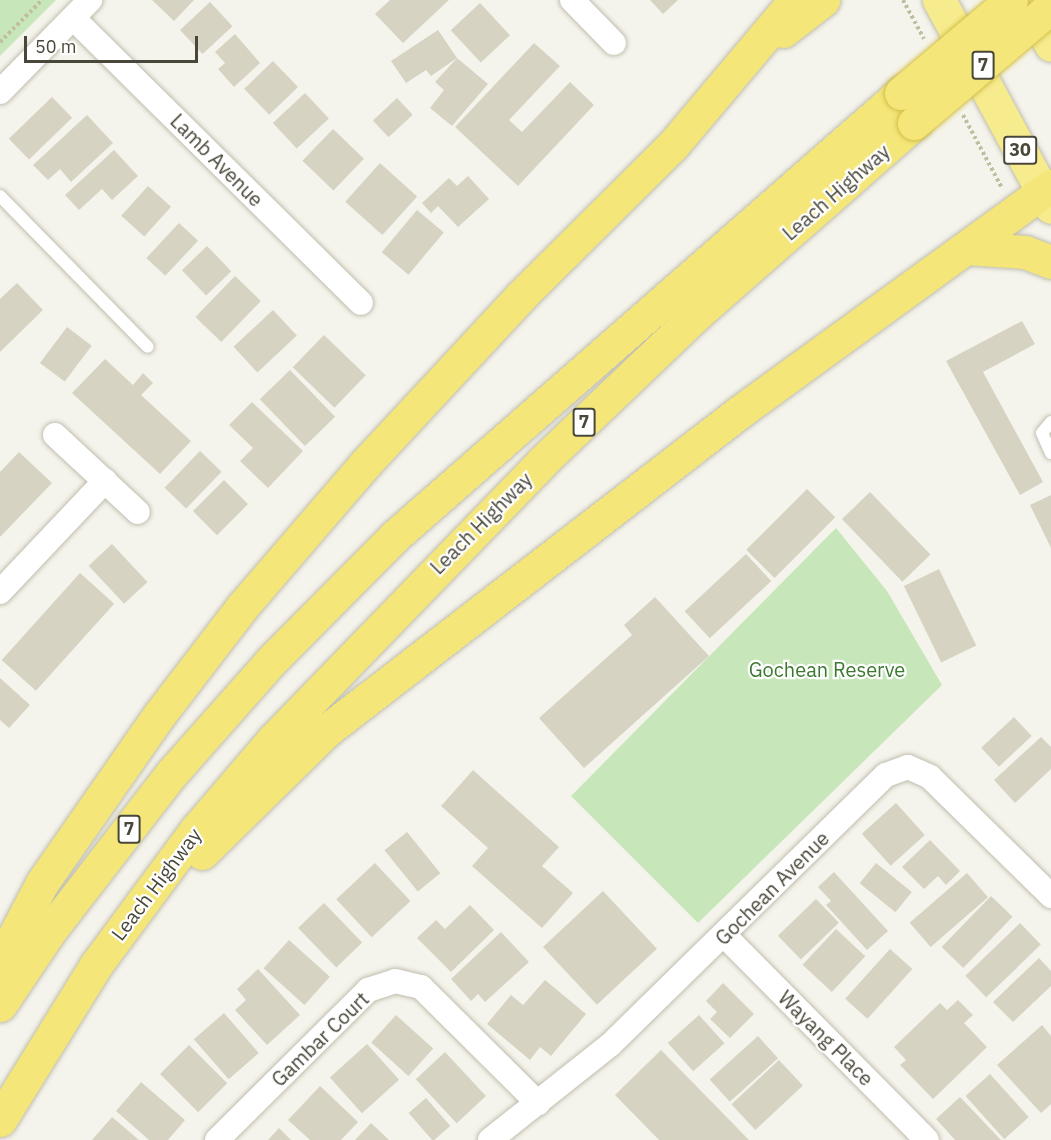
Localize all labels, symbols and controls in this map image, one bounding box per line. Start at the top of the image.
scale bar [27,24,201,62]
text: 50 m [35,35,77,58]
road number: 7 [971,50,995,80]
street label: Lamb Avenue [166,109,268,211]
road number: 30 [1002,135,1038,165]
street label: Leach Highway [777,139,895,245]
road number: 7 [572,407,596,437]
street label: Leach Highway [425,467,537,579]
park label: Gochean Reserve [749,657,905,681]
road number: 7 [117,814,141,844]
street label: Leach Highway [106,823,206,945]
street label: Gochean Avenue [710,826,834,950]
street label: Wayang Place [774,986,878,1090]
street label: Gambar Court [266,987,374,1091]

